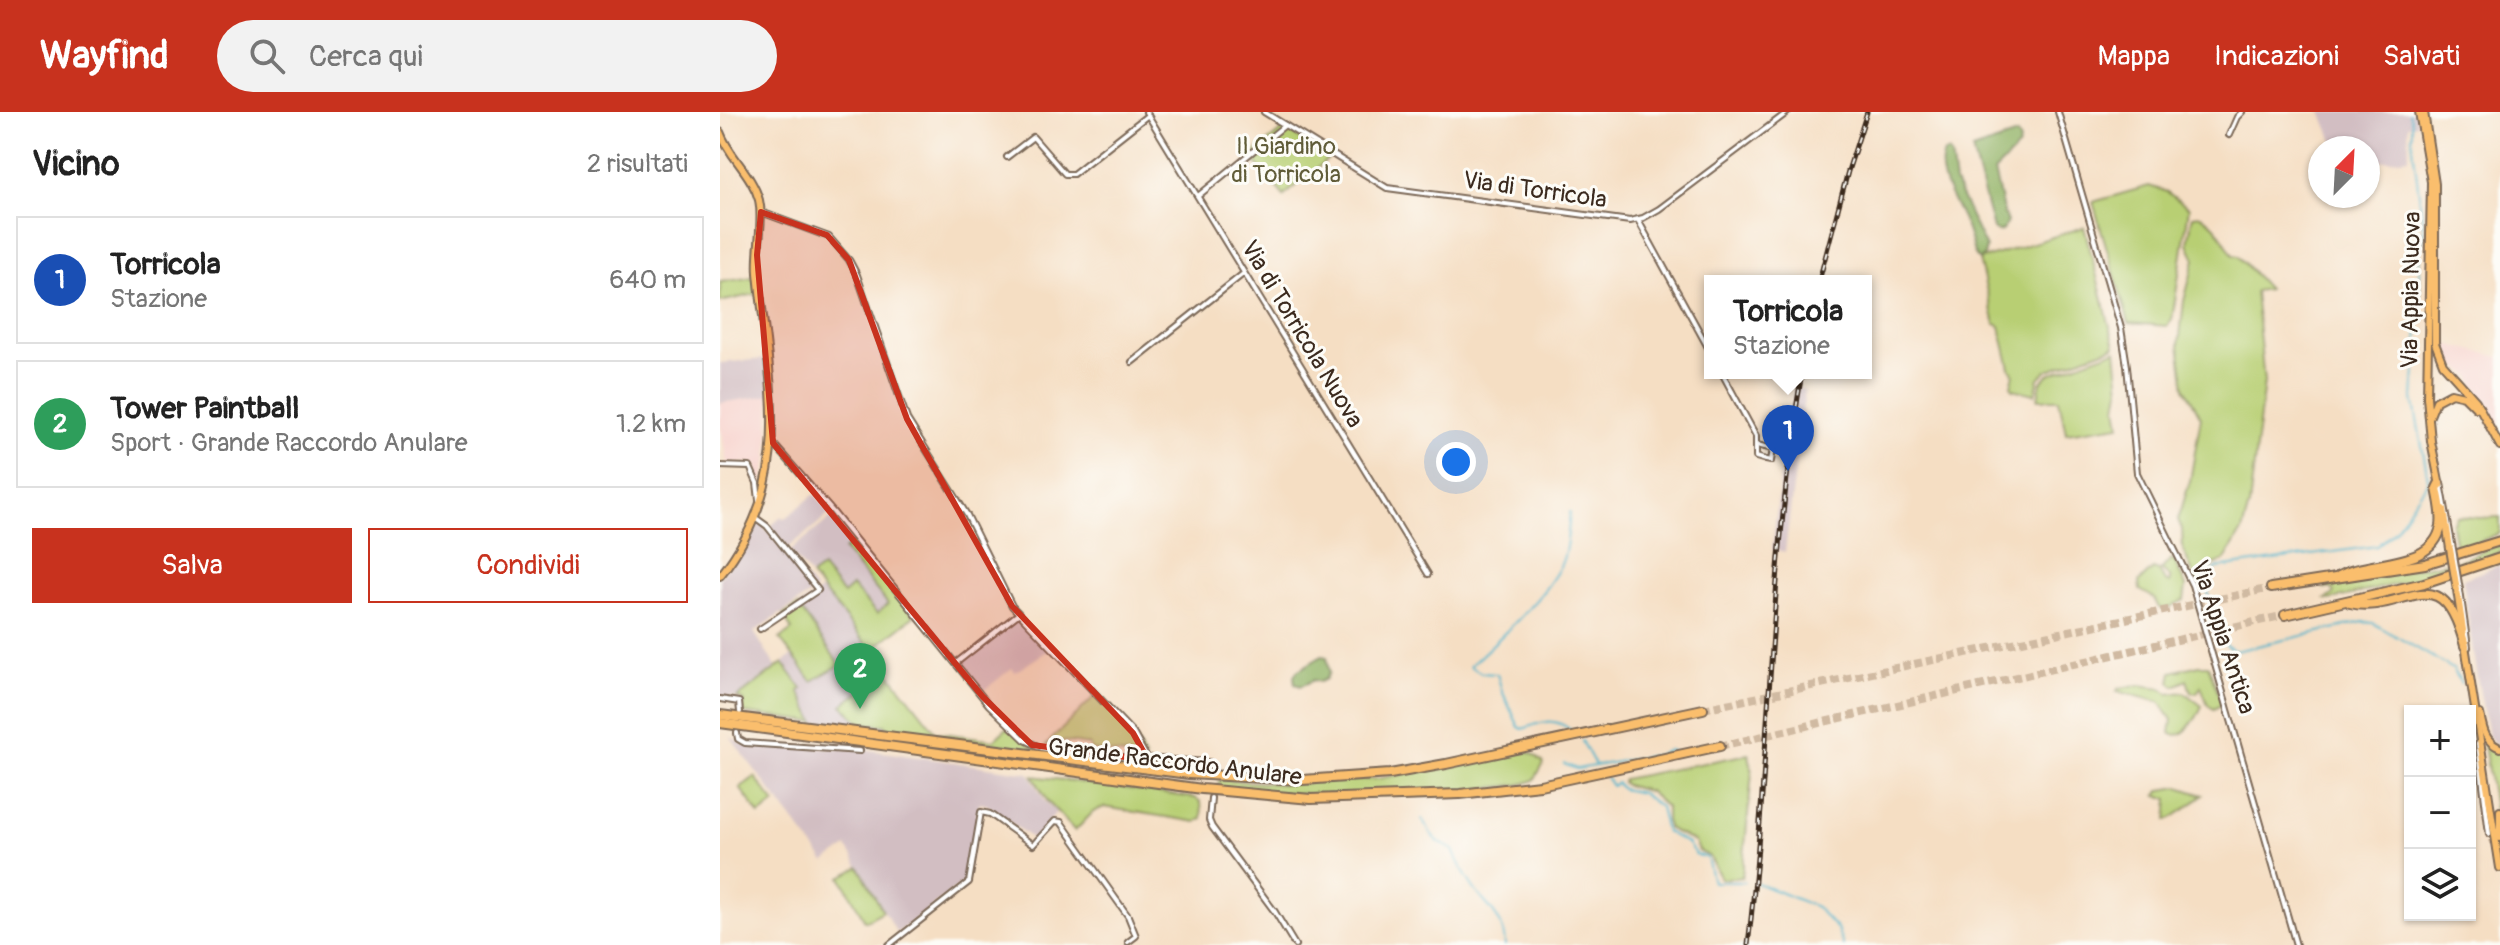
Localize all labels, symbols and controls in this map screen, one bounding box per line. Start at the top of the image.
search box [217,20,777,92]
text: Wayfind [40,32,169,80]
icon: search [245,34,289,78]
text: Cerca qui [309,38,423,75]
text: Mappa [2097,39,2170,74]
text: Indicazioni [2214,39,2339,74]
text: Salvati [2383,39,2460,74]
park label: Il Giardino di Torricola [1231,132,1341,189]
north arrow [2308,136,2380,208]
text: Vicino [32,143,120,186]
text: 2 risultati [587,148,688,180]
street label: Via di Torricola [1461,166,1609,214]
street label: Via Appia Nuova [2395,211,2427,369]
street label: Via di Torricola Nuova [1235,235,1369,433]
text: Torricola [110,246,221,283]
text: 1 [55,264,65,296]
text: 640 m [609,264,686,296]
popup [1704,275,1872,379]
text: Stazione [110,283,207,315]
text: Torricola [1733,293,1843,330]
text: Stazione [1733,330,1830,362]
text: Tower Paintball [110,390,299,427]
pin: 1 [1762,405,1814,471]
text: 2 [53,408,67,440]
text: 1.2 km [616,408,686,440]
text: Sport · Grande Raccordo Anulare [110,427,467,459]
your location [1436,442,1476,482]
button: Salva [32,528,352,603]
button: Condividi [368,528,688,603]
street label: Via Appia Antica [2184,556,2262,718]
pin: 2 [834,643,886,709]
map controls [2404,705,2476,921]
button: + [2404,705,2476,777]
street label: Grande Raccordo Anulare [1047,732,1304,792]
button: − [2404,777,2476,849]
button: layers [2404,849,2476,921]

